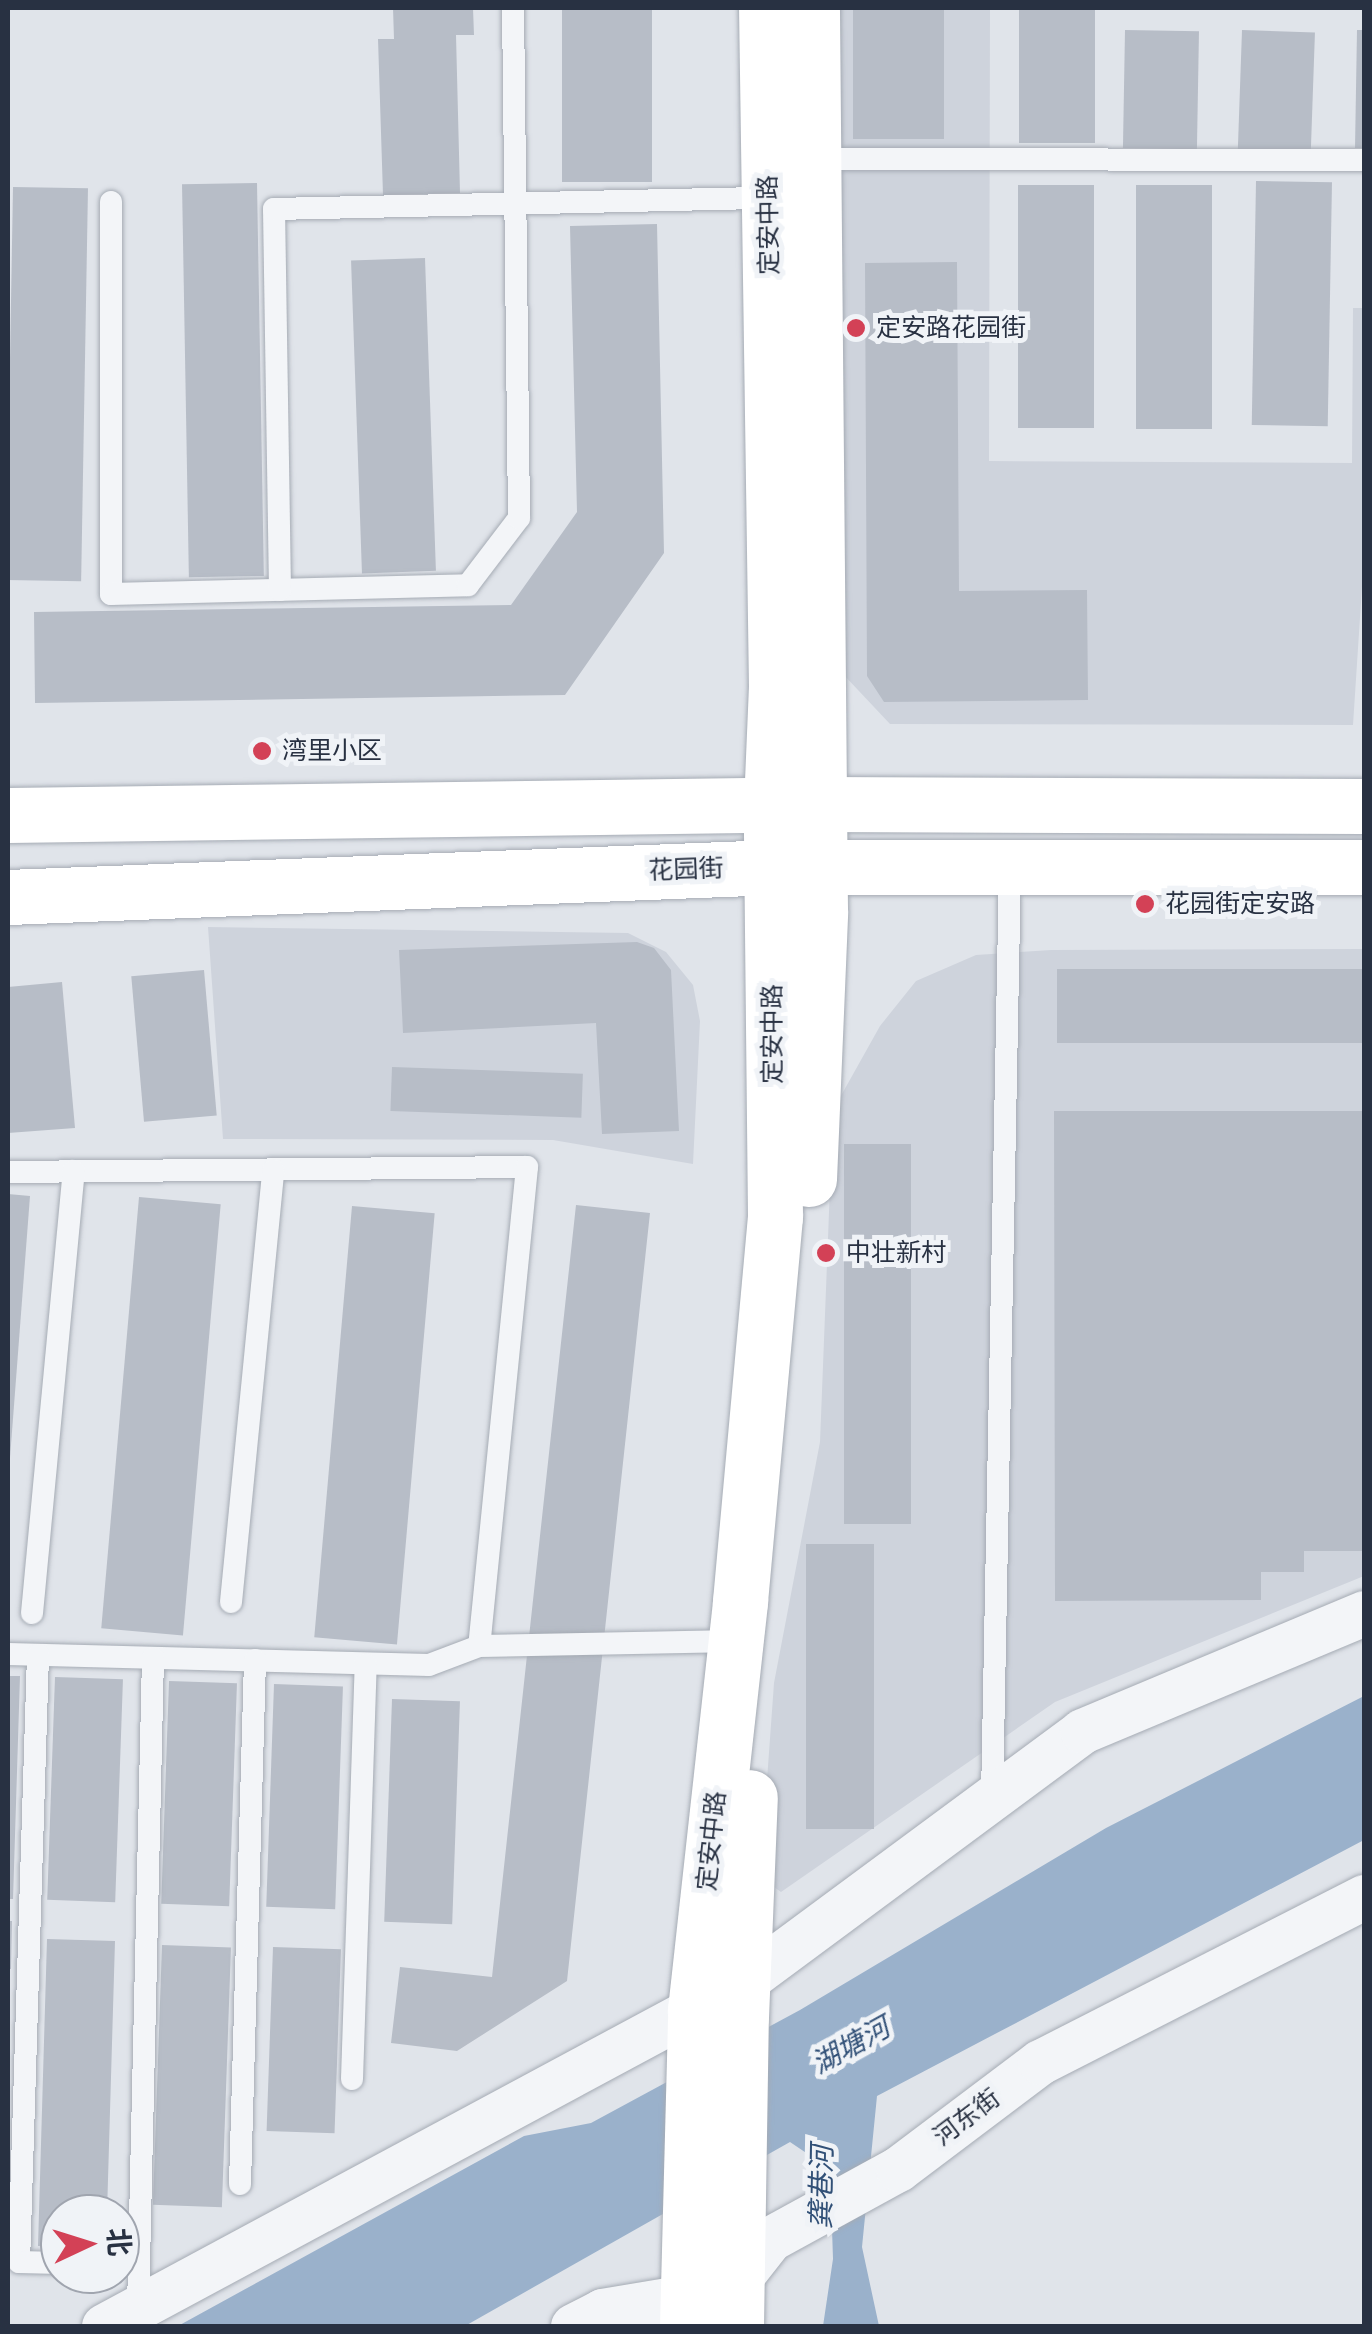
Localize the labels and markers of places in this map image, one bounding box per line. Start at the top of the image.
place label: 定安路花园街 [876,313,1026,343]
marker: 定安路花园街 [845,317,867,339]
place label: 湾里小区 [282,736,382,766]
marker: 湾里小区 [251,740,273,762]
place label: 花园街定安路 [1165,889,1315,919]
marker: 花园街定安路 [1134,893,1156,915]
place label: 中壮新村 [846,1238,946,1268]
marker: 中壮新村 [815,1242,837,1264]

